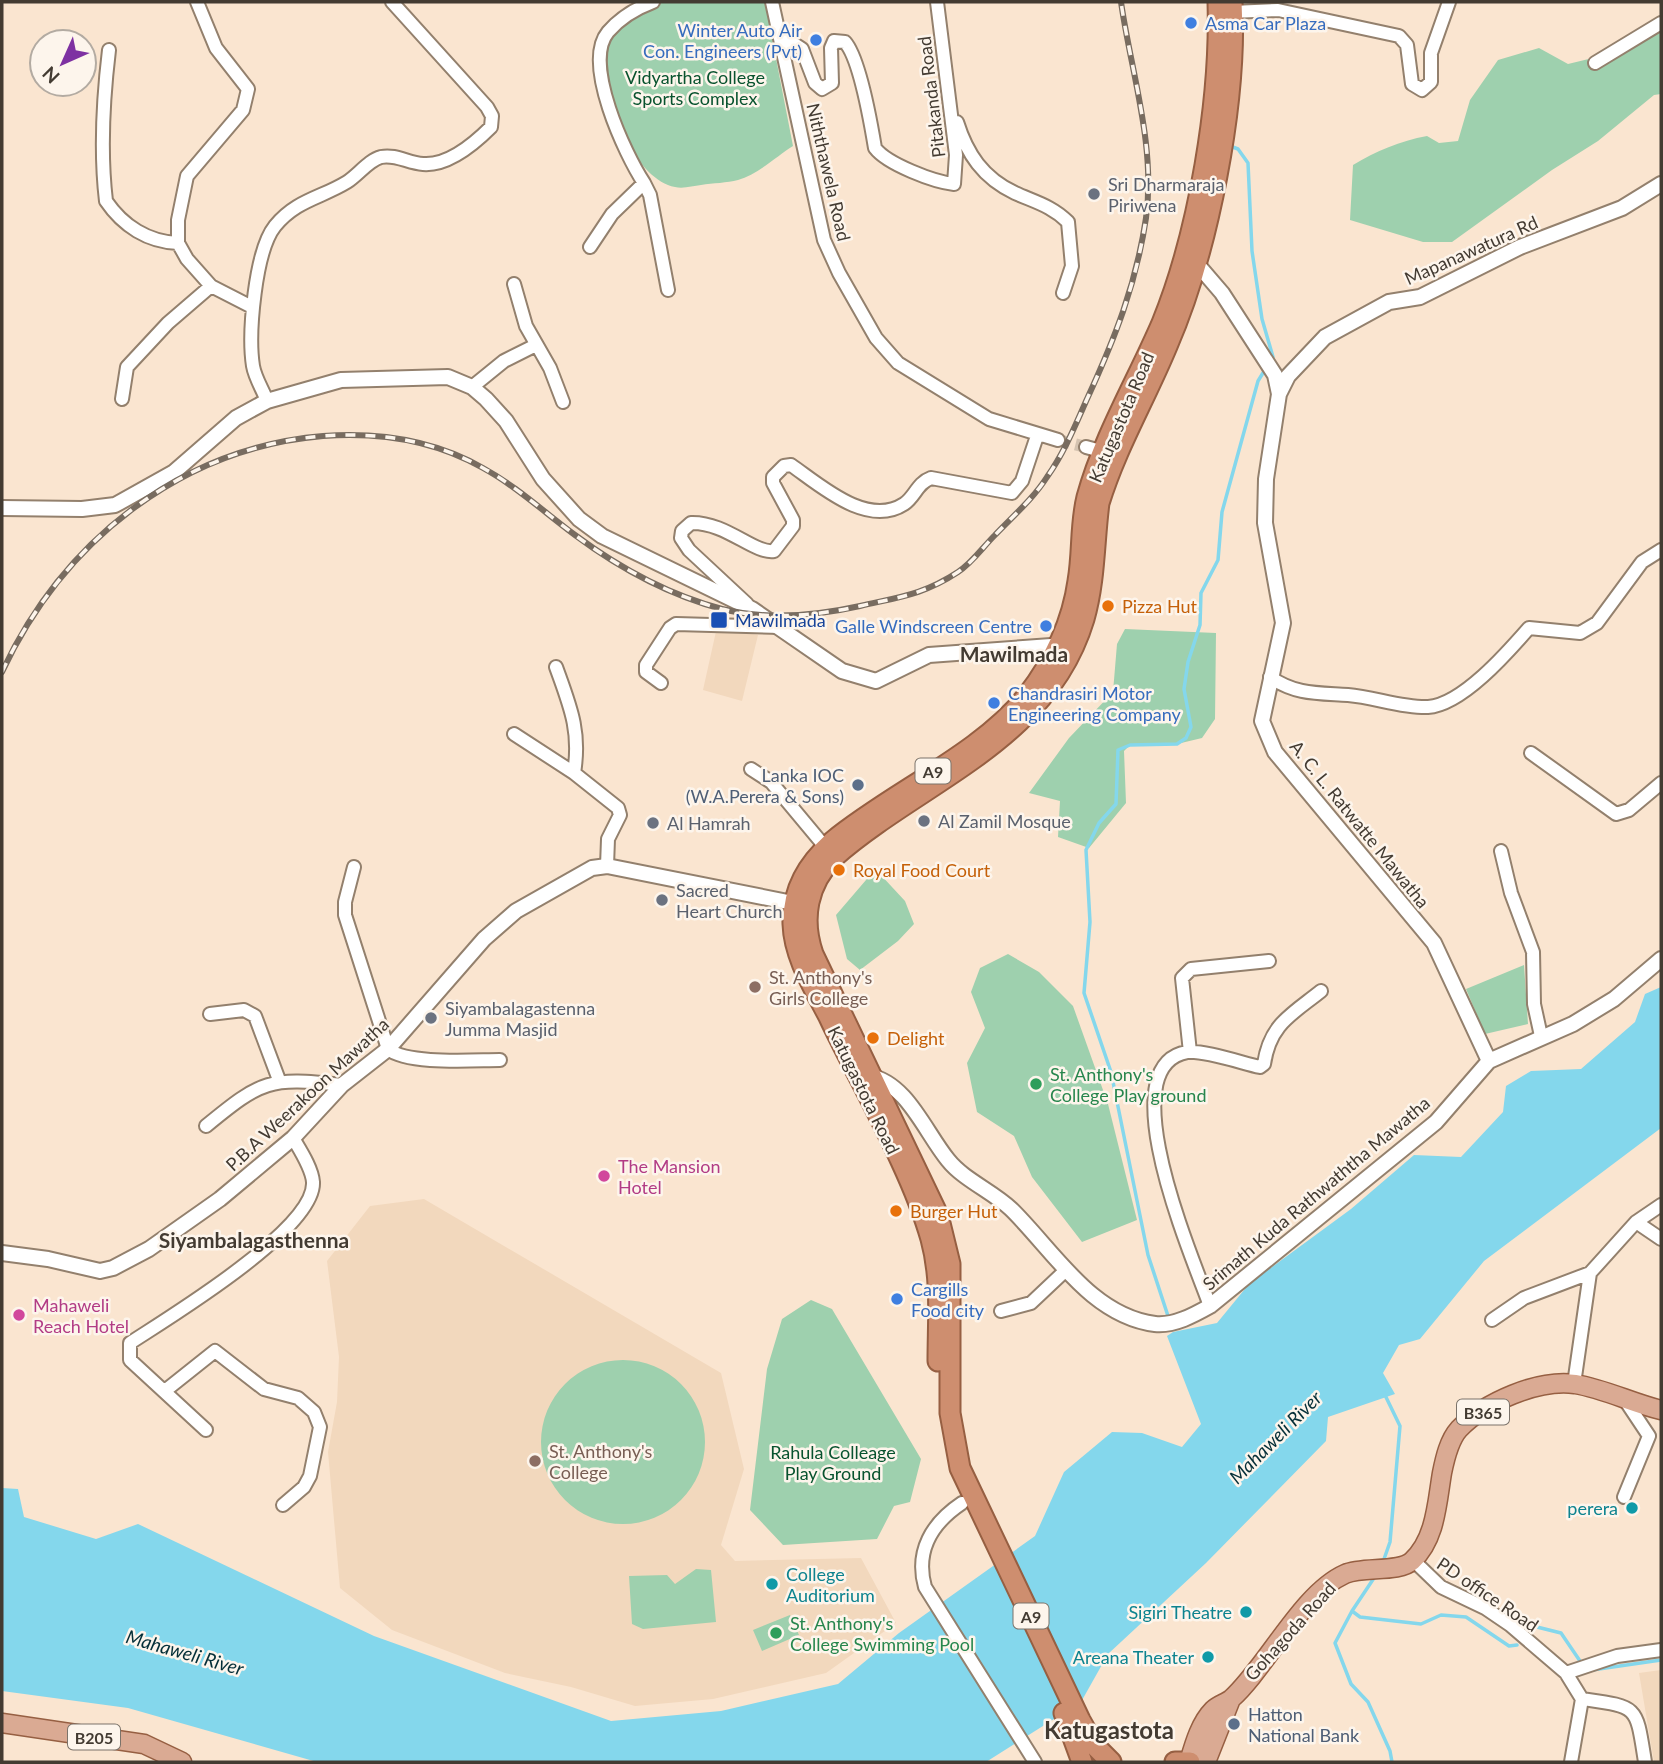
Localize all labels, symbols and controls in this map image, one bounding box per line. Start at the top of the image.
place label: Asma Car Plaza [1205,12,1326,34]
marker: Asma Car Plaza [1183,15,1199,31]
place label: Winter Auto Air Con. Engineers (Pvt) [643,19,802,62]
north arrow [28,28,98,98]
marker: Winter Auto Air Con. Engineers (Pvt) [808,32,824,48]
street label: Pitakanda Road [913,35,949,159]
text: N [37,62,64,89]
park label: Vidyartha College Sports Complex [625,66,765,109]
street label: Niththawela Road [802,101,856,243]
place label: Sri Dharmaraja Piriwena [1108,173,1224,216]
marker: Sri Dharmaraja Piriwena [1086,186,1102,202]
street label: Mapanawatura Rd [1401,211,1541,289]
street label: Katugastota Road [1084,348,1158,486]
place label: Pizza Hut [1122,595,1198,617]
marker: Pizza Hut [1100,598,1116,614]
place label: Mawilmada [735,609,826,631]
marker: Mawilmada [709,610,729,630]
place label: Galle Windscreen Centre [835,615,1032,637]
marker: Galle Windscreen Centre [1038,618,1054,634]
district label: Mawilmada [960,641,1068,666]
place label: Chandrasiri Motor Engineering Company [1008,682,1182,725]
marker: Chandrasiri Motor Engineering Company [986,695,1002,711]
street label: A. C. L. Ratwatte Mawatha [1286,736,1434,912]
road number: A9 [916,758,950,784]
place label: Lanka IOC (W.A.Perera & Sons) [686,764,844,807]
marker: Lanka IOC (W.A.Perera & Sons) [850,777,866,793]
place label: Al Zamil Mosque [938,810,1071,832]
place label: Al Hamrah [667,812,751,834]
marker: Al Zamil Mosque [916,813,932,829]
marker: Al Hamrah [645,815,661,831]
place label: Royal Food Court [853,859,991,881]
marker: Royal Food Court [831,862,847,878]
place label: Sacred Heart Church [676,879,782,922]
marker: Sacred Heart Church [654,892,670,908]
place label: St. Anthony's Girls College [769,966,872,1009]
marker: St. Anthony's Girls College [747,979,763,995]
place label: Siyambalagastenna Jumma Masjid [445,997,595,1040]
marker: Siyambalagastenna Jumma Masjid [423,1010,439,1026]
street label: P.B.A Weerakoon Mawatha [221,1013,393,1175]
street label: Katugastota Road [823,1022,905,1158]
place label: Delight [887,1027,945,1049]
marker: Delight [865,1030,881,1046]
place label: St. Anthony's College Play ground [1050,1063,1206,1106]
marker: St. Anthony's College Play ground [1028,1076,1044,1092]
street label: Srimath Kuda Rathwaththa Mawatha [1198,1091,1434,1295]
place label: The Mansion Hotel [618,1155,720,1198]
marker: The Mansion Hotel [596,1168,612,1184]
place label: Burger Hut [910,1200,998,1222]
marker: Burger Hut [888,1203,904,1219]
district label: Siyambalagasthenna [159,1227,349,1252]
place label: Cargills Food city [911,1278,985,1321]
marker: Cargills Food city [889,1291,905,1307]
place label: Mahaweli Reach Hotel [33,1294,129,1337]
marker: Mahaweli Reach Hotel [11,1307,27,1323]
water label: Mahaweli River [1224,1386,1326,1488]
road number: B365 [1457,1400,1509,1424]
place label: St. Anthony's College [549,1440,652,1483]
park label: Rahula Colleage Play Ground [770,1441,896,1484]
marker: St. Anthony's College [527,1453,543,1469]
place label: perera [1567,1497,1618,1519]
marker: perera [1624,1500,1640,1516]
street label: PD office Road [1433,1552,1543,1636]
place label: College Auditorium [786,1563,875,1606]
marker: College Auditorium [764,1576,780,1592]
street label: Gohagoda Road [1240,1577,1340,1685]
place label: Sigiri Theatre [1128,1601,1232,1623]
road number: A9 [1014,1604,1048,1628]
marker: Sigiri Theatre [1238,1604,1254,1620]
place label: St. Anthony's College Swimming Pool [790,1612,974,1655]
water label: Mahaweli River [124,1624,247,1680]
marker: St. Anthony's College Swimming Pool [768,1625,784,1641]
place label: Areana Theater [1073,1646,1194,1668]
marker: Areana Theater [1200,1649,1216,1665]
place label: Hatton National Bank [1248,1703,1360,1746]
district label: Katugastota [1044,1715,1174,1744]
marker: Hatton National Bank [1226,1716,1242,1732]
road number: B205 [68,1724,120,1750]

